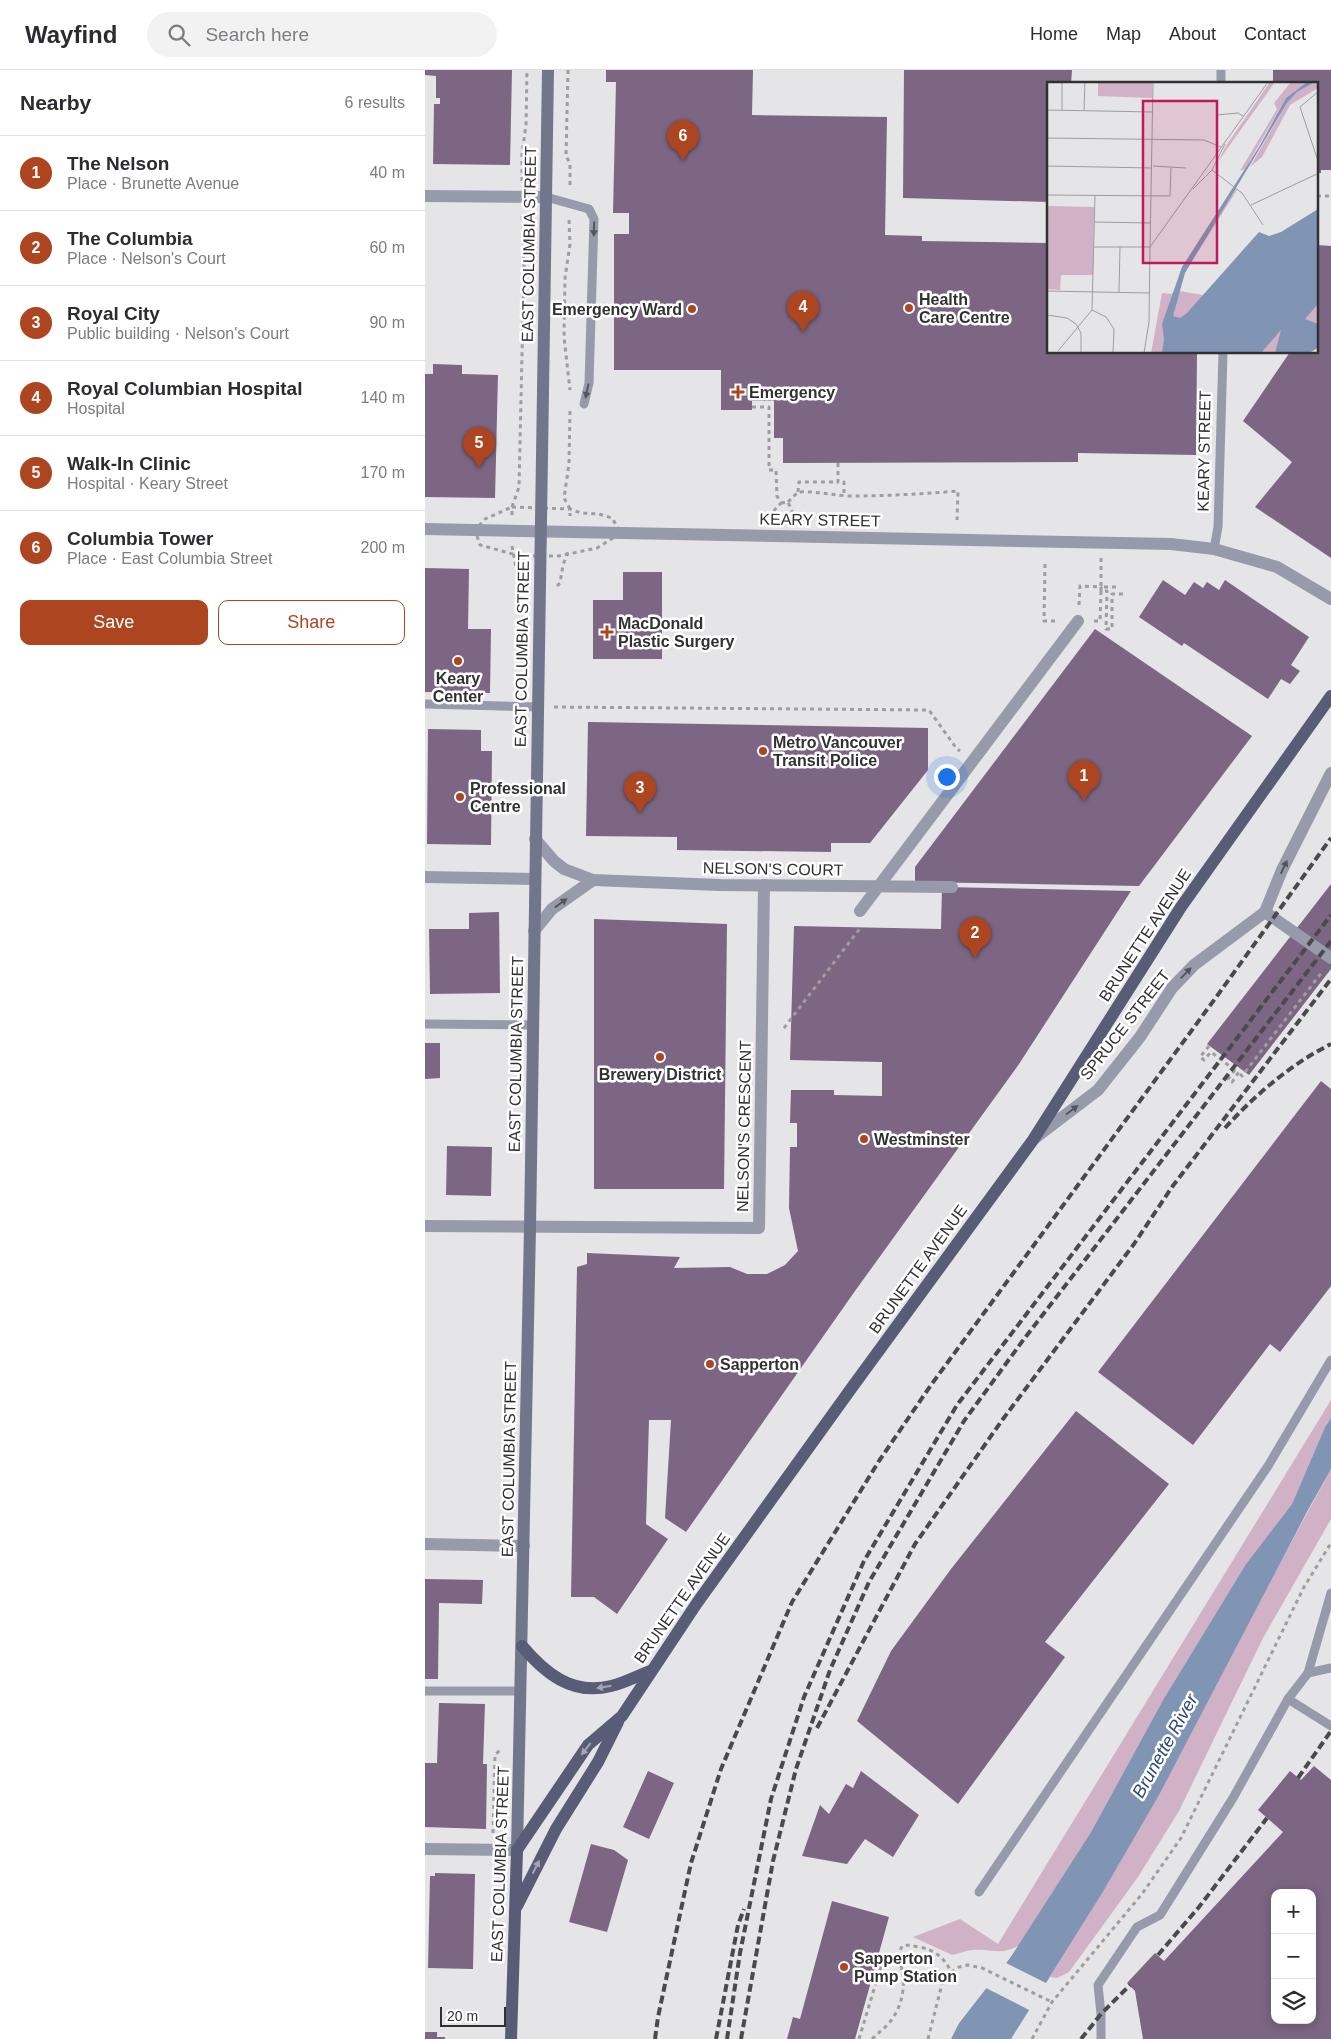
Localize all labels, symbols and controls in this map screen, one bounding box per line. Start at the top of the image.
search box [147,12,497,57]
text: Wayfind [25,21,117,48]
icon: search [165,21,193,49]
text: Search here [205,24,309,45]
text: Home [1030,24,1078,44]
text: Map [1106,24,1141,44]
text: About [1169,24,1216,44]
text: Contact [1244,24,1306,44]
inset map [1047,82,1319,354]
text: Nearby [20,91,91,114]
text: 6 results [345,94,405,111]
pin: 6 [667,120,699,161]
street label: EAST COLUMBIA STREET [519,146,539,342]
text: The Nelson [67,153,169,174]
text: 1 [32,164,40,181]
text: 40 m [369,164,405,181]
text: Place · Brunette Avenue [67,175,239,192]
one-way arrow [590,221,598,237]
text: The Columbia [67,228,193,249]
text: 2 [32,239,40,256]
text: 60 m [369,239,405,256]
text: Place · Nelson's Court [67,250,226,267]
pin: 4 [787,291,819,332]
place label: Health Care Centre [919,291,1010,326]
place label: Emergency Ward [552,301,682,318]
marker: Health Care Centre [903,302,915,314]
text: Royal City [67,303,160,324]
marker: Emergency Ward [686,303,698,315]
text: 3 [32,314,40,331]
text: 90 m [369,314,405,331]
text: Public building · Nelson's Court [67,325,289,342]
text: Royal Columbian Hospital [67,378,302,399]
one-way arrow [583,384,591,400]
place label: Emergency [749,384,835,401]
marker: Emergency [731,385,745,399]
text: 4 [32,389,40,406]
text: 140 m [361,389,405,406]
street label: KEARY STREET [1194,390,1214,512]
text: Hospital [67,400,125,417]
pin: 5 [463,427,495,468]
text: Walk-In Clinic [67,453,191,474]
text: 5 [32,464,40,481]
text: 170 m [361,464,405,481]
text: Hospital · Keary Street [67,475,228,492]
street label: KEARY STREET [759,510,881,530]
text: Columbia Tower [67,528,213,549]
text: 6 [32,539,40,556]
text: 200 m [361,539,405,556]
text: Place · East Columbia Street [67,550,272,567]
street label: EAST COLUMBIA STREET [512,551,532,747]
button: Save [20,600,208,645]
button: Share [218,600,405,645]
place label: MacDonald Plastic Surgery [618,615,735,650]
marker: MacDonald Plastic Surgery [600,625,614,639]
marker: Keary Center [452,655,464,667]
place label: Keary Center [433,670,483,705]
place label: Metro Vancouver Transit Police [773,734,902,769]
marker: Metro Vancouver Transit Police [757,745,769,757]
pin: 1 [1068,760,1100,801]
your location [934,764,960,790]
pin: 3 [624,772,656,813]
place label: Professional Centre [470,780,566,815]
marker: Professional Centre [454,791,466,803]
street label: NELSON'S COURT [703,859,844,879]
one-way arrow [1280,860,1288,874]
street label: BRUNETTE AVENUE [1096,866,1194,1004]
one-way arrow [554,898,568,908]
pin: 2 [959,917,991,958]
street label: EAST COLUMBIA STREET [506,956,526,1152]
street label: SPRUCE STREET [1077,967,1173,1083]
one-way arrow [1180,967,1192,979]
street label: NELSON'S CRESCENT [734,1040,754,1212]
marker: Brewery District [654,1051,666,1063]
place label: Brewery District [599,1066,722,1083]
one-way arrow [1065,1105,1079,1115]
place label: Westminster [874,1131,970,1148]
marker: Westminster [858,1133,870,1145]
street label: BRUNETTE AVENUE [866,1202,970,1336]
place label: Sapperton [720,1356,799,1373]
marker: Sapperton [704,1358,716,1370]
street label: EAST COLUMBIA STREET [499,1361,519,1557]
street label: BRUNETTE AVENUE [631,1530,733,1666]
one-way arrow [596,1683,612,1691]
water label: Brunette River [1128,1690,1202,1801]
one-way arrow [581,1742,592,1755]
street label: EAST COLUMBIA STREET [488,1765,512,1962]
one-way arrow [532,1860,540,1874]
map controls [1271,1889,1316,2024]
button: + [1271,1889,1316,1934]
button: − [1271,1934,1316,1979]
place label: Sapperton Pump Station [854,1950,957,1985]
marker: Sapperton Pump Station [838,1961,850,1973]
button: layers [1271,1979,1316,2024]
scale bar [440,2004,506,2027]
text: 20 m [447,2008,478,2024]

